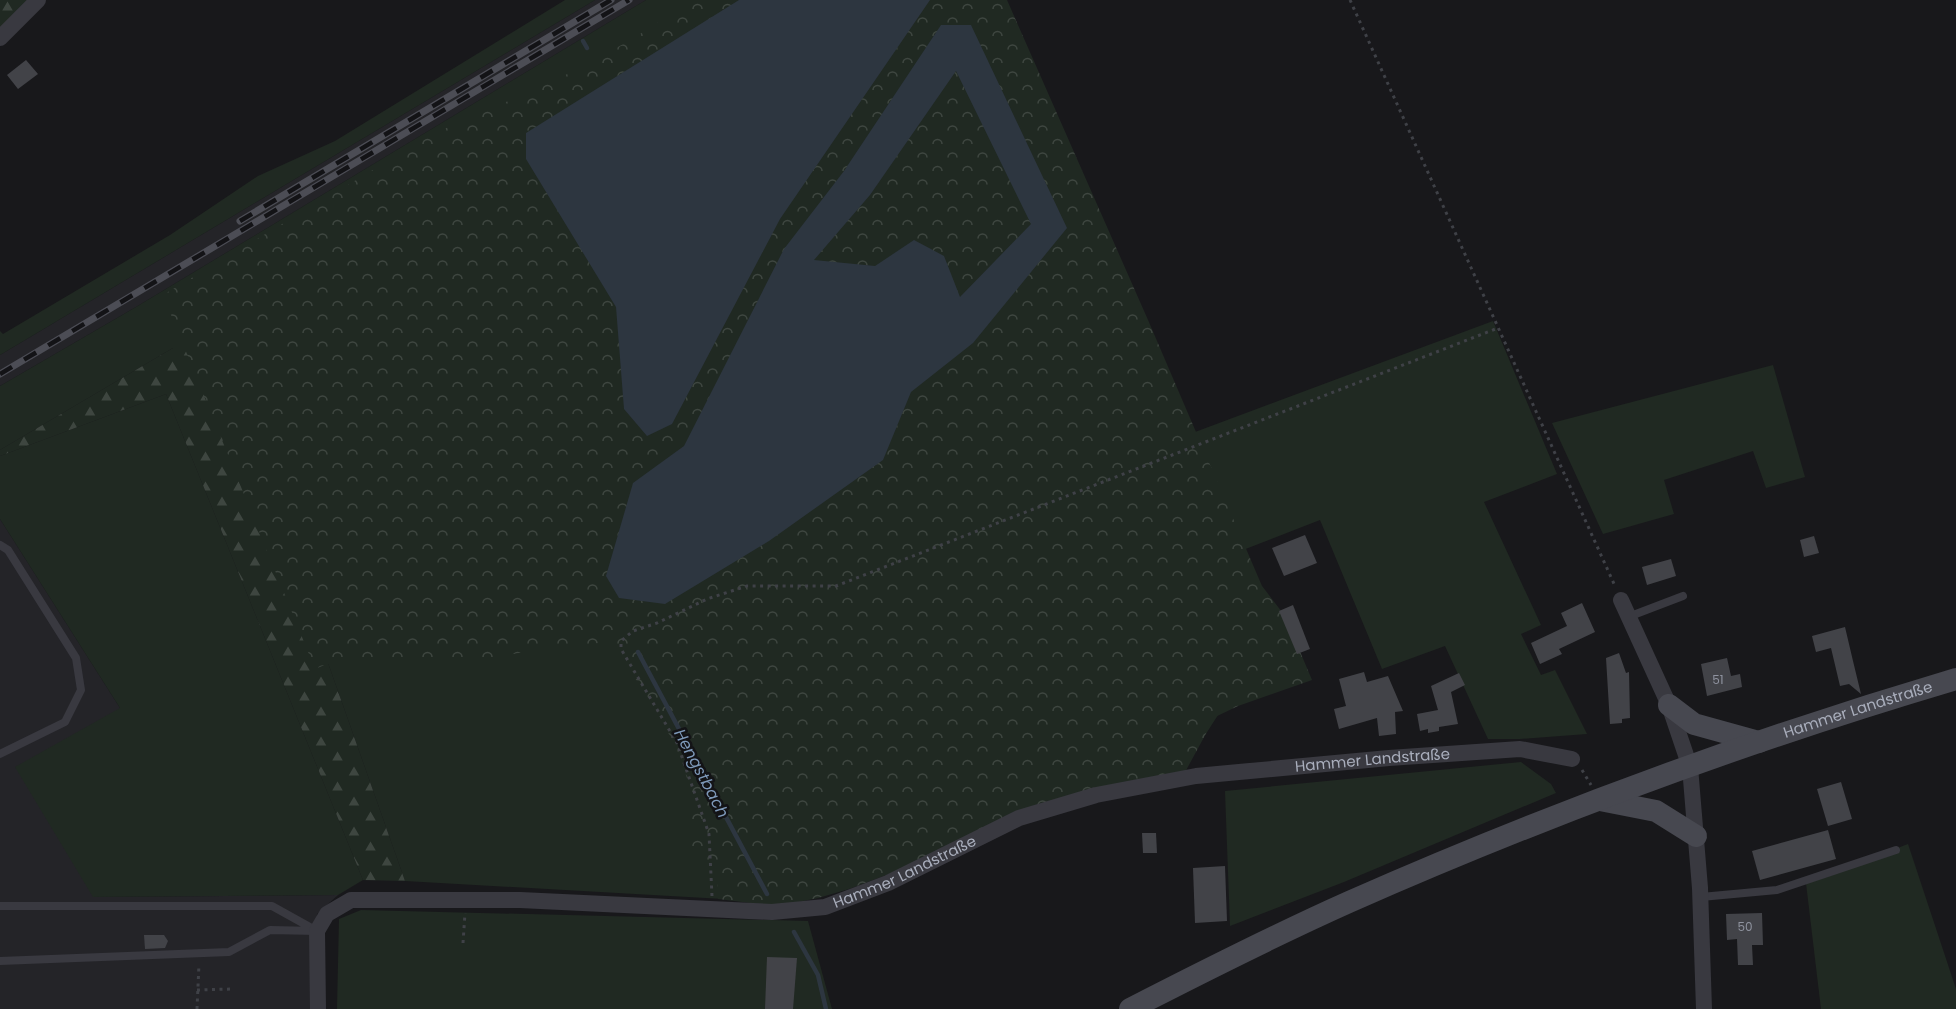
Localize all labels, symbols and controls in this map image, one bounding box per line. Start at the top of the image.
house number: 51 [1712,671,1724,688]
street label: Hammer Landstraße [1780,676,1935,743]
water label: Hengstbach [668,725,735,822]
street label: Hammer Landstraße [1294,743,1451,777]
street label: Hammer Landstraße [830,830,980,913]
house number: 50 [1737,918,1753,935]

